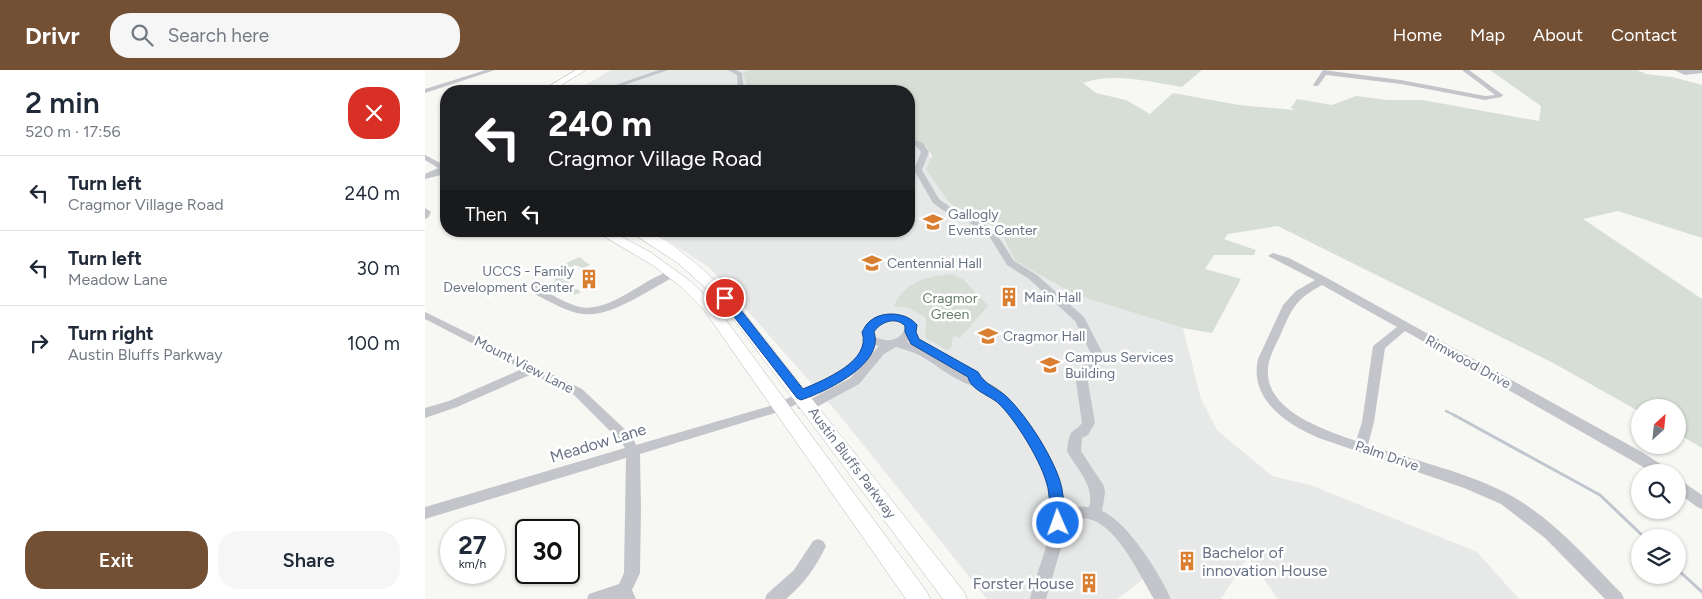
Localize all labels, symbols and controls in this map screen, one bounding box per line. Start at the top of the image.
search box [110,13,460,58]
text: Drivr [25,21,80,50]
icon: search [128,21,156,49]
text: Search here [168,24,269,47]
text: Home [1393,24,1442,46]
text: Map [1470,24,1505,46]
text: About [1533,24,1583,46]
text: Contact [1611,24,1677,46]
text: 2 min [25,84,100,121]
button: close [348,87,400,139]
text: 240 m [548,103,652,145]
icon: left [465,105,530,170]
text: 520 m · 17:56 [25,122,120,141]
text: Cragmor Village Road [548,145,762,172]
text: Turn left [68,172,142,195]
icon: left [25,179,53,207]
text: 240 m [345,182,400,205]
text: Cragmor Village Road [68,195,224,214]
icon: left [517,200,545,228]
text: Then [465,203,507,226]
place label: Gallogly Events Center [948,206,1038,239]
school or university icon: Gallogly Events Center [922,211,944,233]
text: Turn left [68,247,142,270]
school or university icon: Centennial Hall [861,252,883,274]
icon: left [25,254,53,282]
place label: Centennial Hall [887,255,982,272]
text: 30 m [357,257,400,280]
place label: UCCS - Family Development Center [443,263,575,296]
building icon: UCCS - Family Development Center [578,268,600,290]
text: Meadow Lane [68,270,168,289]
pin [704,277,746,319]
icon: arrive [711,284,739,312]
building icon: Main Hall [998,286,1020,308]
place label: Main Hall [1024,289,1081,306]
park label: Cragmor Green [923,290,978,323]
text: Turn right [68,322,154,345]
school or university icon: Cragmor Hall [977,325,999,347]
place label: Cragmor Hall [1003,328,1085,345]
icon: right [25,329,53,357]
text: 100 m [347,332,400,355]
street label: Rimwood Drive [1422,332,1514,393]
street label: Mount View Lane [472,333,577,397]
text: Austin Bluffs Parkway [68,345,223,364]
place label: Campus Services Building [1065,349,1173,382]
school or university icon: Campus Services Building [1039,354,1061,376]
north arrow [1631,399,1686,454]
map controls [1631,399,1686,584]
street label: Austin Bluffs Parkway [805,404,900,523]
street label: Meadow Lane [548,419,649,467]
street label: Palm Drive [1353,437,1421,475]
button: search [1631,464,1686,519]
position arrow [1031,496,1083,548]
speed limit sign: 30 [515,519,580,584]
button: layers [1631,529,1686,584]
text: 27 [458,530,487,560]
button: Exit [25,531,208,589]
button: Share [218,531,400,589]
place label: Bachelor of innovation House [1202,543,1328,580]
building icon: Bachelor of innovation House [1176,550,1198,572]
text: km/h [459,557,486,571]
building icon: Forster House [1078,572,1100,594]
place label: Forster House [973,574,1074,593]

